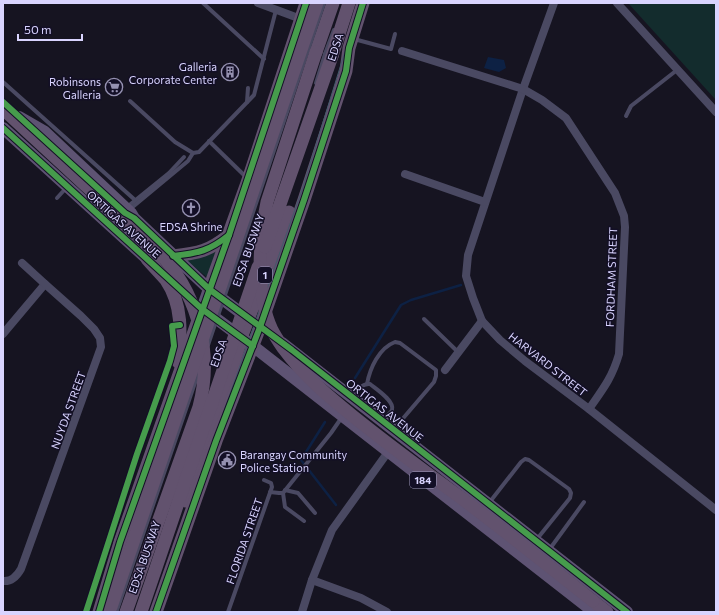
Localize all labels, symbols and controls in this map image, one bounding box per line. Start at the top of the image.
scale bar [18,16,82,42]
text: 50 m [24,22,52,36]
street label: EDSA [324,31,346,63]
place label: Galleria Corporate Center [129,60,218,86]
building icon: Galleria Corporate Center [220,62,240,82]
place label: Robinsons Galleria [49,75,101,101]
supermarket icon: Robinsons Galleria [104,77,124,97]
street label: ORTIGAS AVENUE [85,188,163,260]
church icon: EDSA Shrine [181,198,201,218]
street label: EDSA BUSWAY [229,212,267,288]
place label: EDSA Shrine [160,220,223,233]
street label: FORDHAM STREET [603,227,619,327]
road number: 1 [258,267,272,283]
street label: HARVARD STREET [506,329,590,399]
street label: EDSA [207,337,229,369]
street label: NUYDA STREET [48,369,88,451]
street label: ORTIGAS AVENUE [344,376,426,444]
place label: Barangay Community Police Station [240,448,348,474]
public building icon: Barangay Community Police Station [217,450,237,470]
road number: 184 [410,472,436,488]
street label: FLORIDA STREET [223,496,265,586]
street label: EDSA BUSWAY [125,519,163,595]

